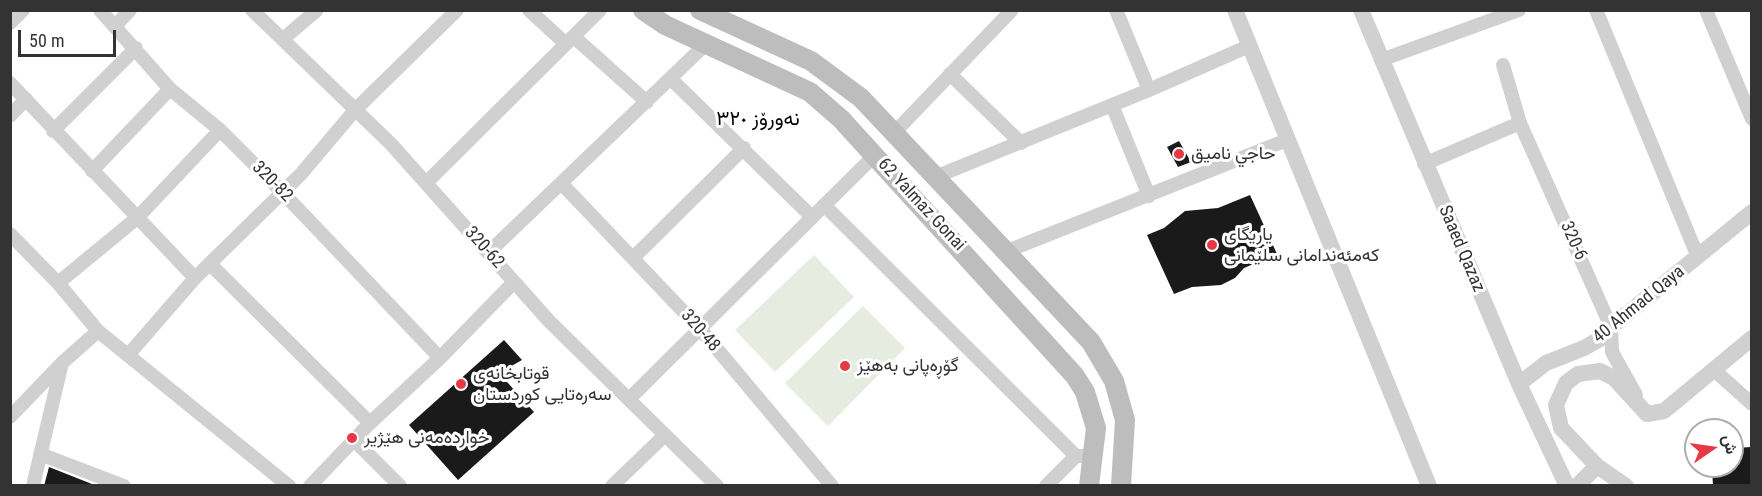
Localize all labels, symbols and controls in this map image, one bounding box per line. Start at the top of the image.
scale bar [21,18,118,56]
text: 50 m [29,30,64,51]
district label: نەورۆز ٣٢٠ [716,108,800,132]
place label: حاجي ناميق [1191,143,1275,165]
marker: حاجي ناميق [1172,147,1186,161]
street label: 62 Yalmaz Gonai [873,154,969,256]
street label: 320-82 [247,157,297,207]
street label: Saaed Qazaz [1433,202,1489,296]
street label: 320-6 [1555,218,1591,264]
street label: 320-62 [460,223,508,273]
place label: یاریگای کەمئەندامانی سلێمانی [1224,224,1379,266]
marker: یاریگای کەمئەندامانی سلێمانی [1205,238,1219,252]
street label: 40 Ahmad Qaya [1589,262,1689,348]
street label: 320-48 [676,305,724,357]
place label: گۆڕەپانی بەهێز [857,355,959,377]
marker: گۆڕەپانی بەهێز [838,359,852,373]
place label: قوتابخانەی سەرەتایی کوردستان [473,363,612,406]
marker: قوتابخانەی سەرەتایی کوردستان [454,377,468,391]
north arrow [1684,418,1744,478]
place label: خواردەمەنی هێژیر [364,427,490,449]
marker: خواردەمەنی هێژیر [345,431,359,445]
text: ش [1719,433,1741,456]

